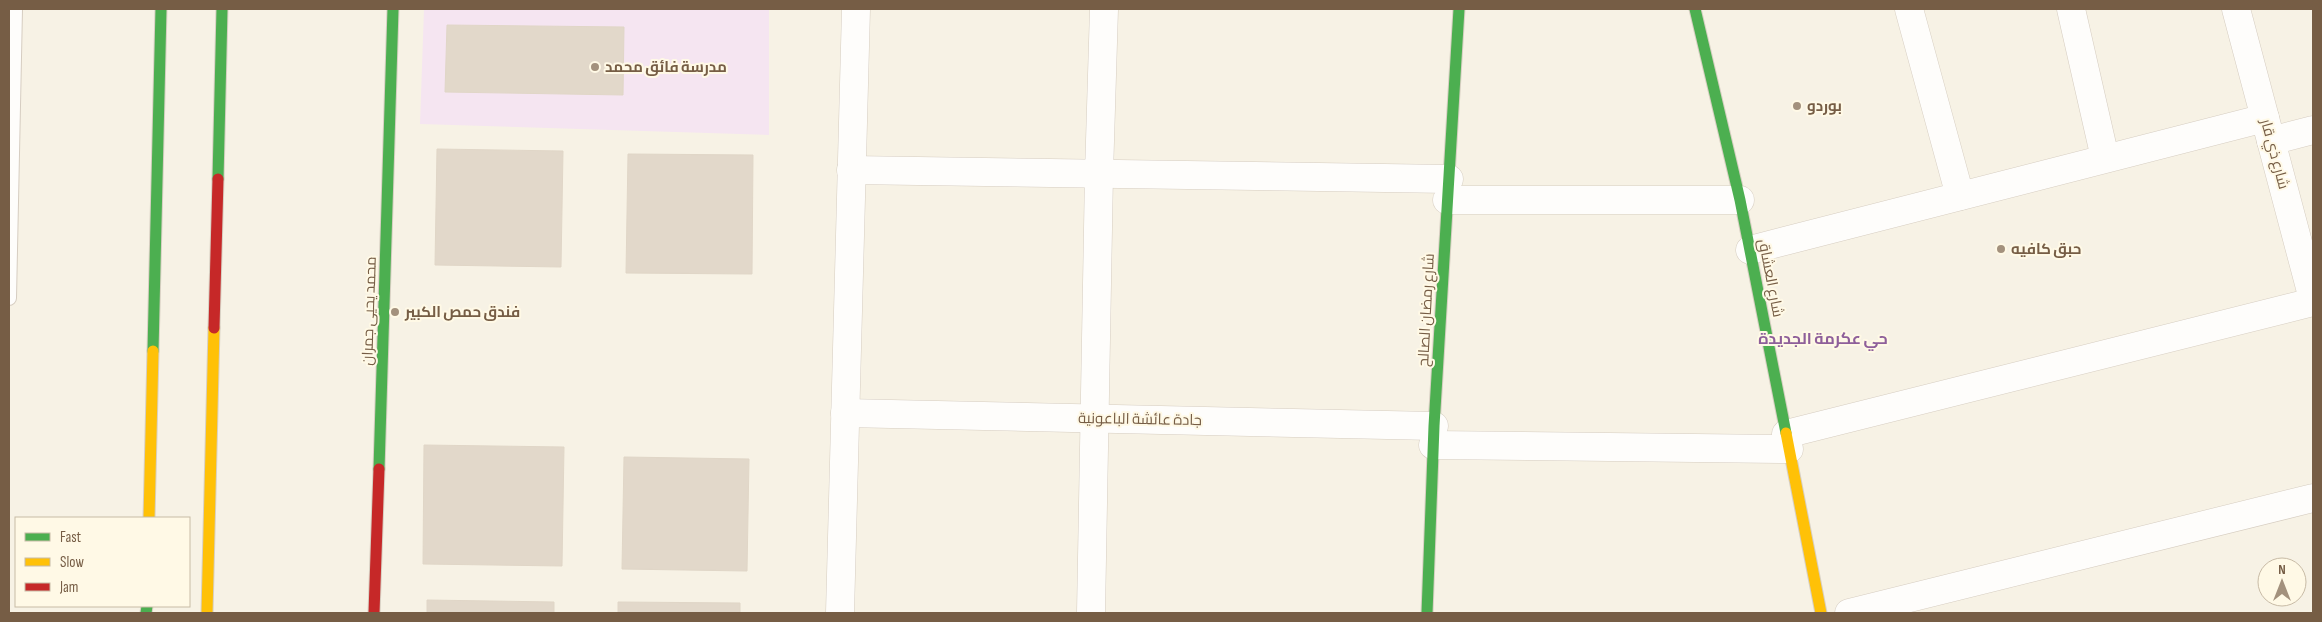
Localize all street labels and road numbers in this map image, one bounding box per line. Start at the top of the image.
street label: شارع ذي قار [2254,116,2293,192]
street label: شارع العشاق [1753,237,1787,319]
street label: شارع رمضان الصالح [1414,253,1440,367]
street label: محمد يحيى جمران [358,256,381,366]
street label: جادة عائشة الباعونية [1078,409,1202,430]

